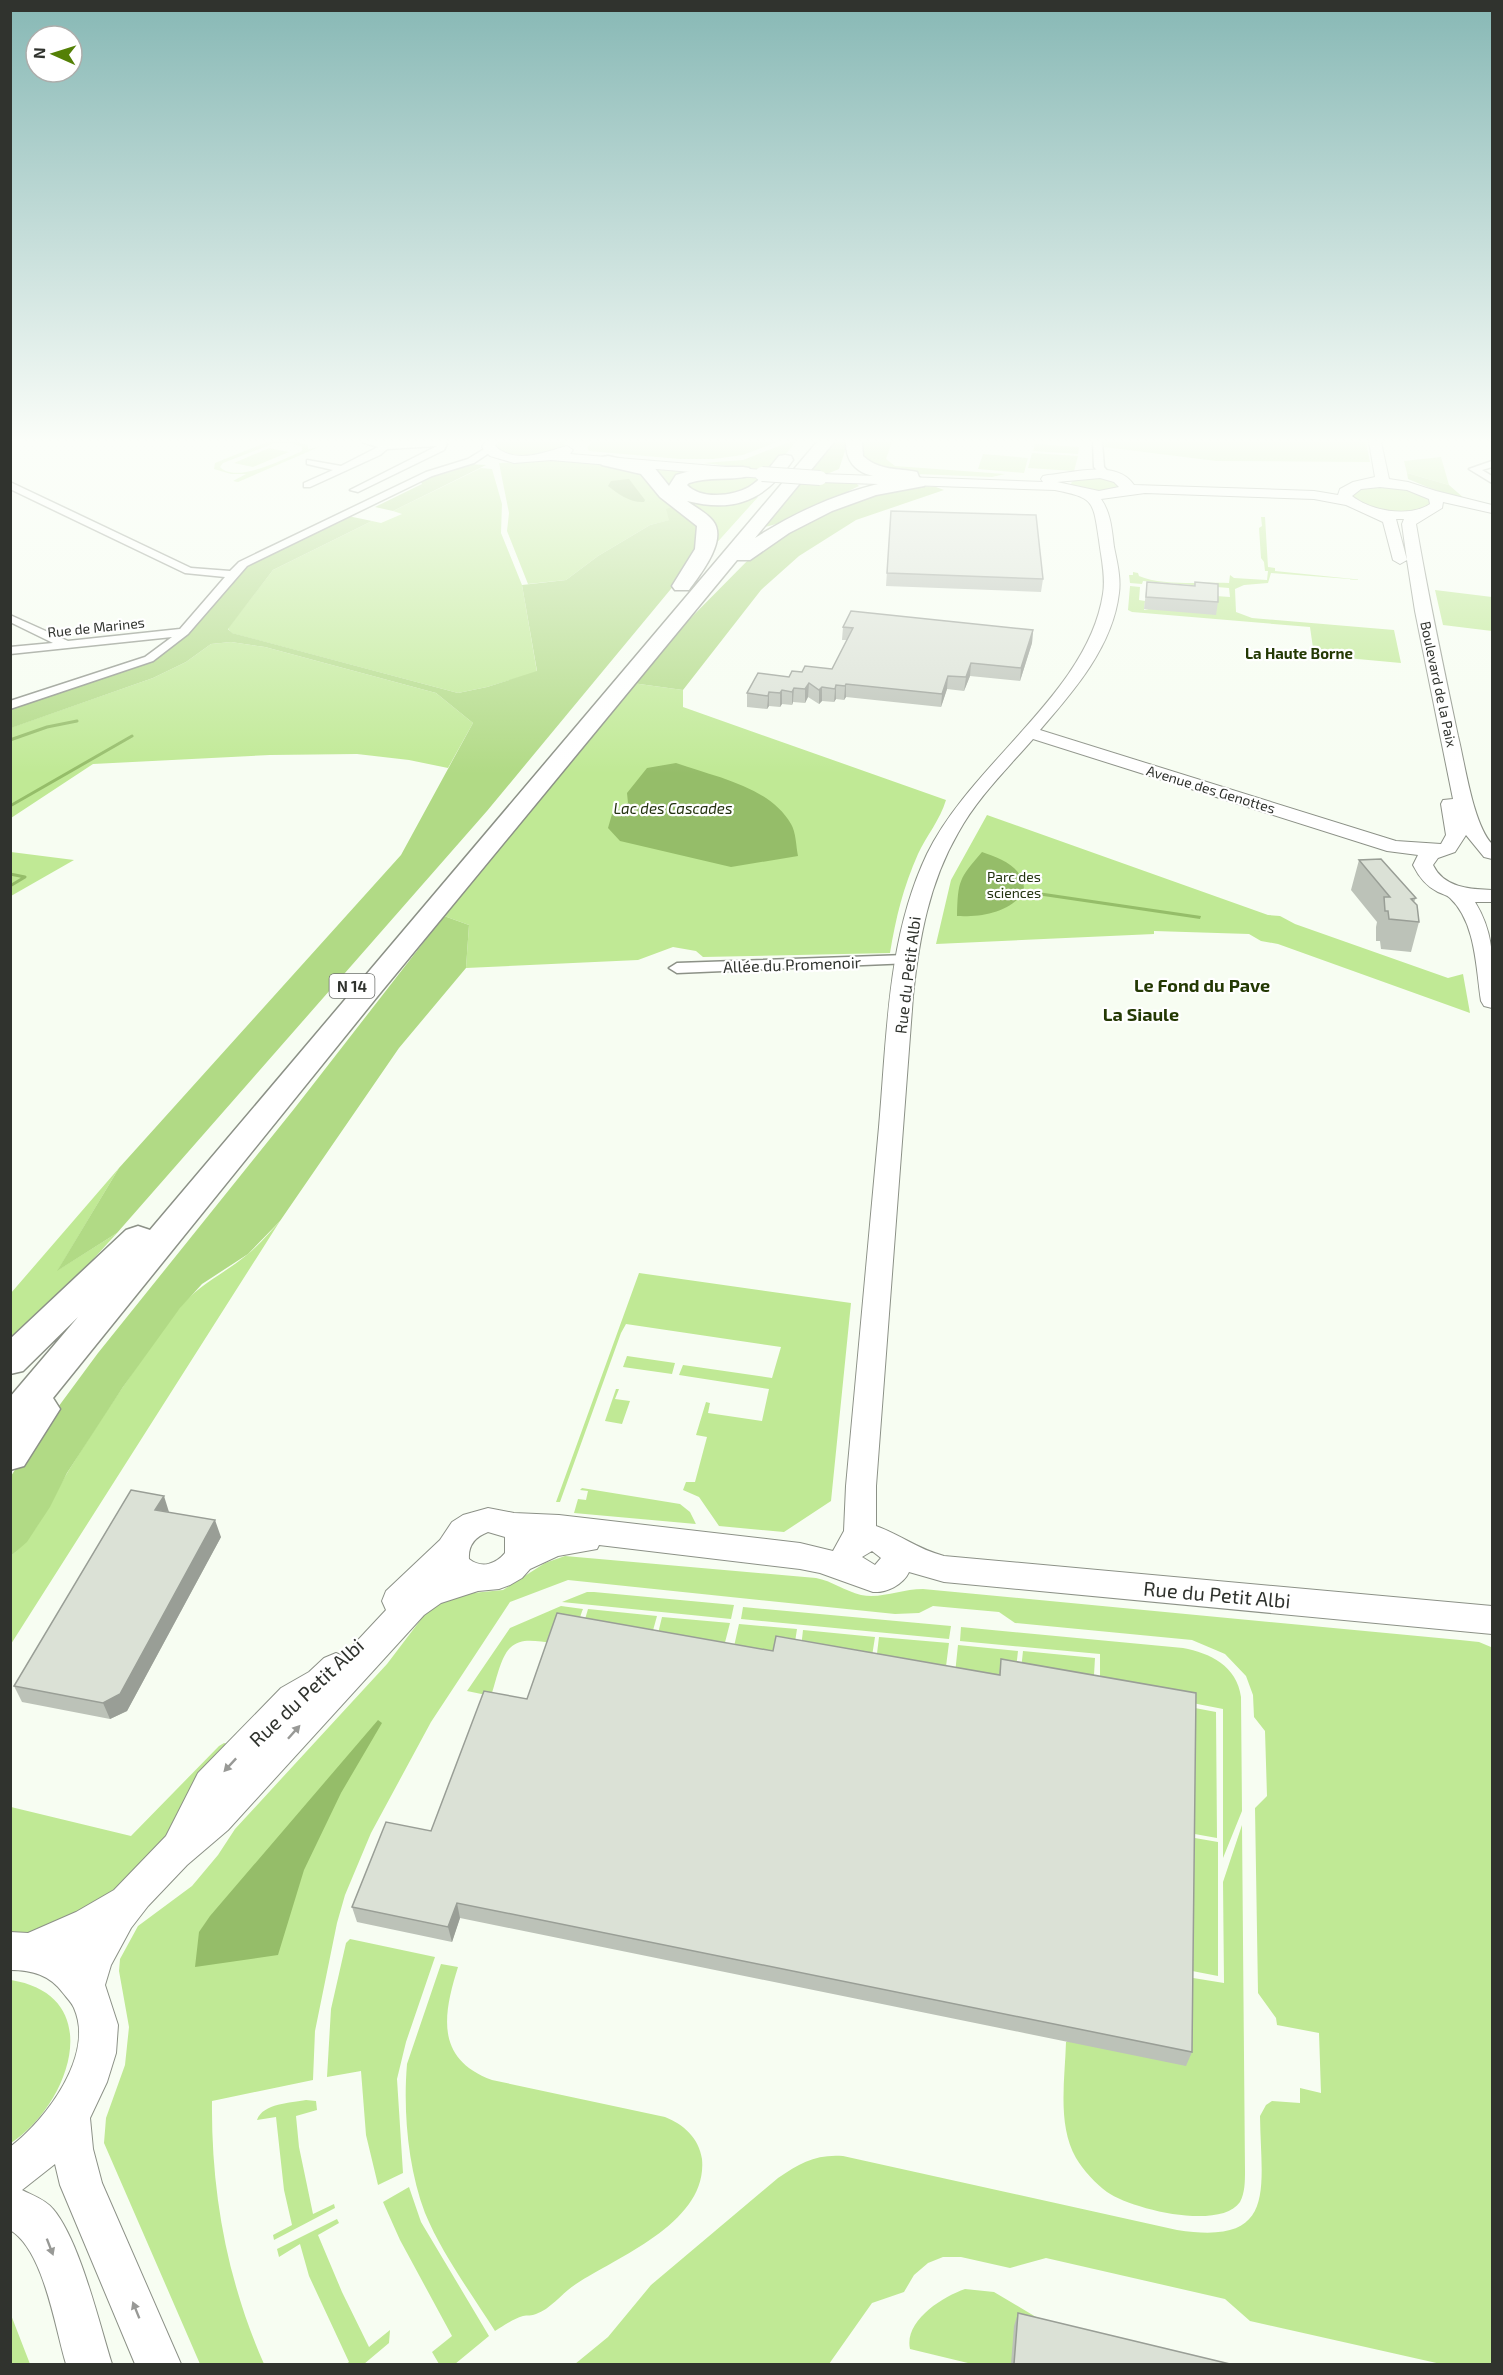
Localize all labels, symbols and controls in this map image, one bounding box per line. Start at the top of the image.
north arrow [24,24,84,84]
text: N [29,47,48,59]
street label: Rue de Marines [47,613,145,641]
street label: Boulevard de la Paix [1417,619,1461,749]
district label: La Haute Borne [1245,644,1353,662]
street label: Avenue des Genottes [1145,761,1277,817]
water label: Lac des Cascades [614,799,733,817]
park label: Parc des sciences [987,868,1041,901]
street label: Rue du Petit Albi [890,915,924,1035]
street label: Allée du Promenoir [723,952,862,976]
road number: N 14 [330,974,374,998]
district label: Le Fond du Pave [1134,974,1270,996]
district label: La Siaule [1103,1003,1179,1025]
street label: Rue du Petit Albi [1142,1576,1292,1612]
street label: Rue du Petit Albi [244,1633,368,1751]
one-way arrow [287,1725,300,1740]
one-way arrow [223,1758,237,1773]
one-way arrow [45,2238,55,2256]
one-way arrow [131,2301,140,2319]

